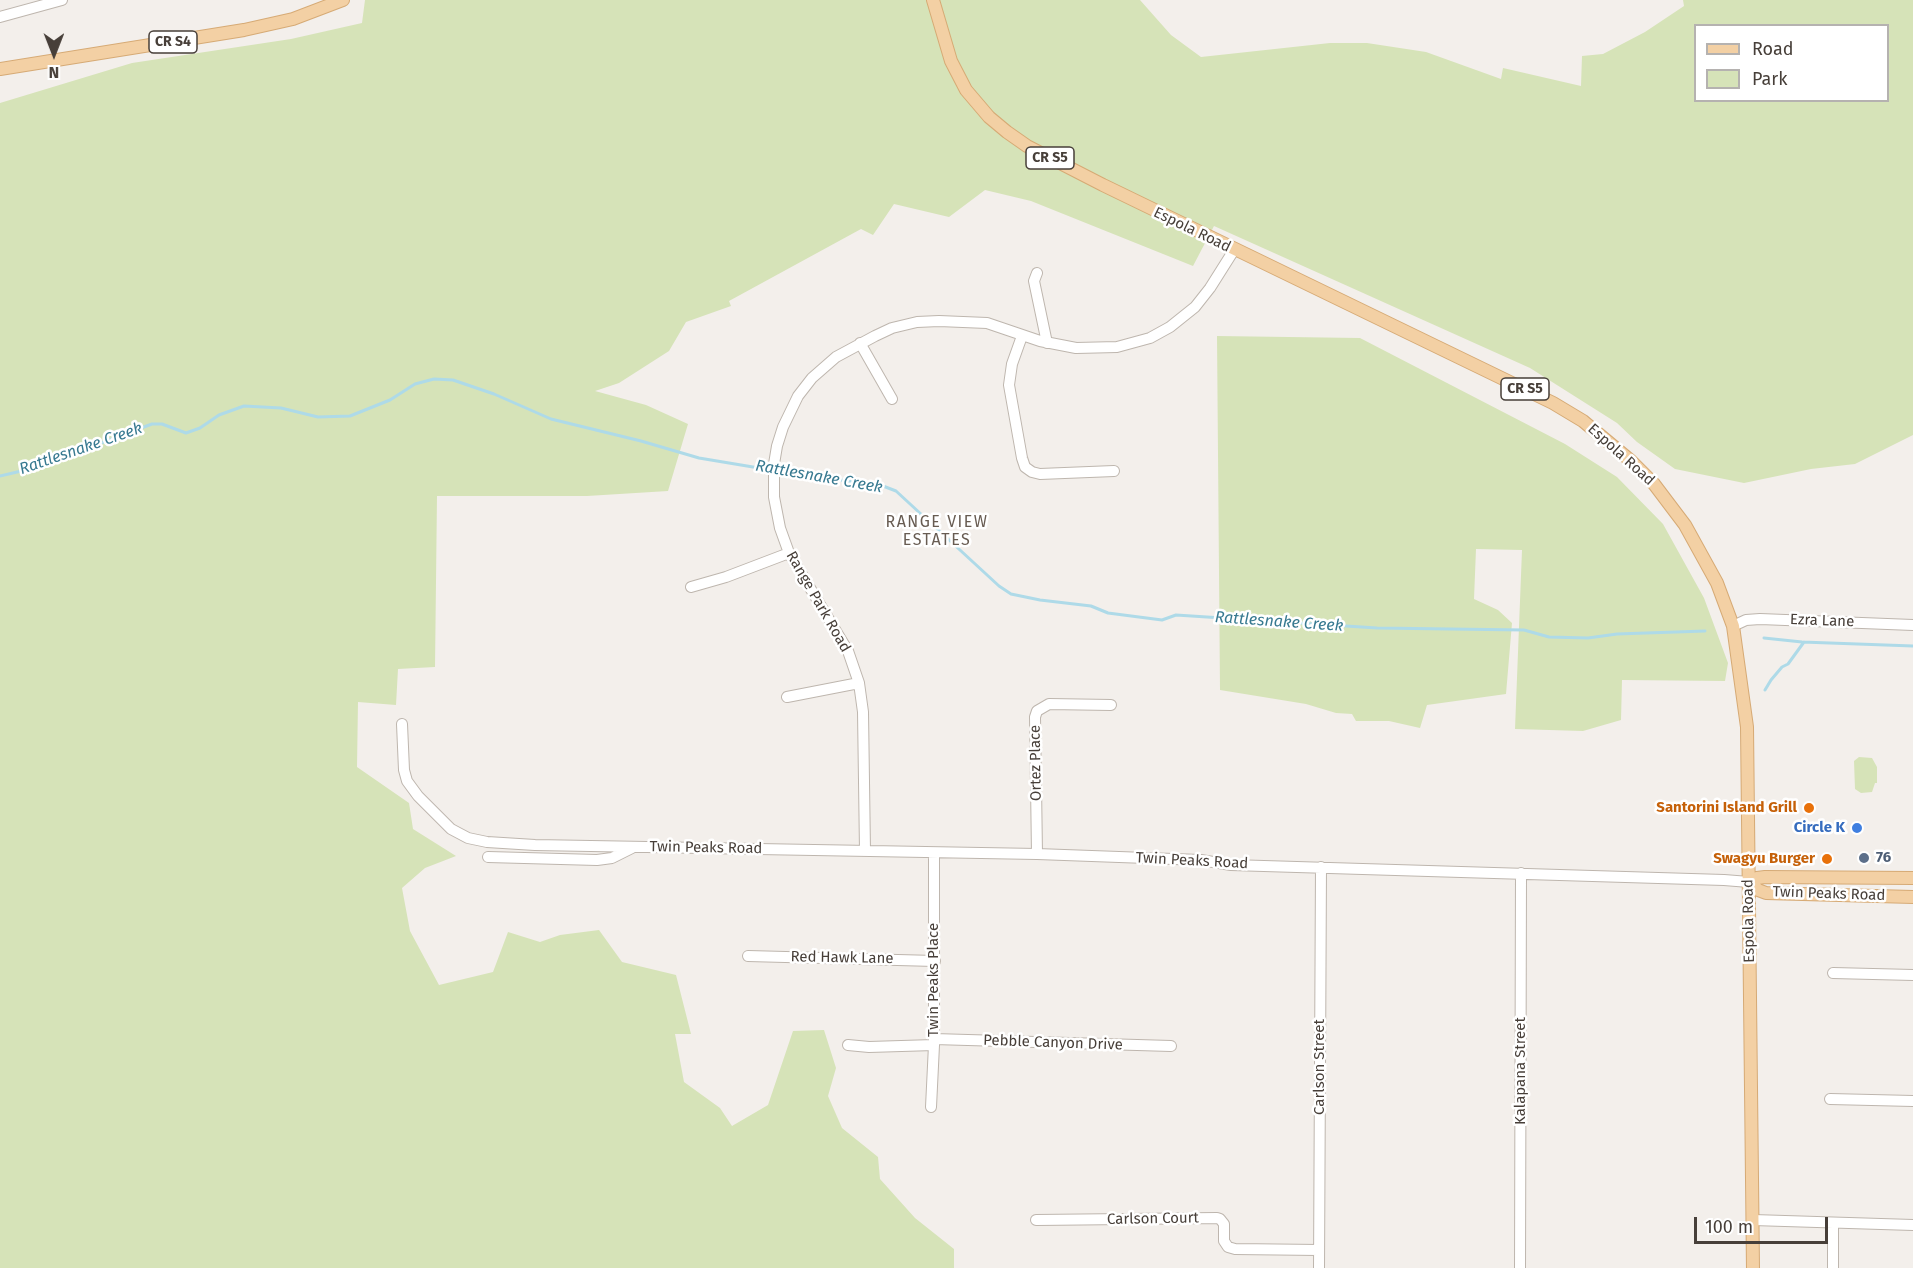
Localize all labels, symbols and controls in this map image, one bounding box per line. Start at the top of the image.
north arrow [24,24,84,84]
legend [1694,24,1889,102]
road number: CR S4 [149,31,197,53]
text: Road [1752,38,1794,60]
text: N [49,63,59,82]
text: Park [1752,68,1787,90]
road number: CR S5 [1026,147,1074,169]
street label: Espola Road [1150,204,1234,256]
road number: CR S5 [1501,378,1549,400]
water label: Rattlesnake Creek [17,419,145,479]
street label: Espola Road [1584,420,1658,490]
water label: Rattlesnake Creek [754,456,884,498]
district label: RANGE VIEW ESTATES [885,513,989,551]
street label: Range Park Road [782,548,854,656]
water label: Rattlesnake Creek [1214,608,1344,636]
street label: Ezra Lane [1789,611,1855,631]
street label: Ortez Place [1026,725,1046,801]
place label: Santorini Island Grill [1656,799,1797,817]
marker: Santorini Island Grill [1802,801,1816,815]
place label: Circle K [1794,819,1845,837]
marker: Circle K [1850,821,1864,835]
street label: Twin Peaks Road [650,838,762,858]
street label: Twin Peaks Road [1135,849,1249,873]
place label: 76 [1876,849,1891,867]
place label: Swagyu Burger [1713,850,1815,868]
marker: 76 [1857,851,1871,865]
marker: Swagyu Burger [1820,852,1834,866]
street label: Espola Road [1739,879,1759,963]
street label: Twin Peaks Road [1772,883,1886,905]
street label: Twin Peaks Place [925,923,943,1037]
street label: Red Hawk Lane [790,948,894,968]
street label: Kalapana Street [1512,1017,1530,1125]
street label: Carlson Street [1311,1019,1329,1115]
street label: Pebble Canyon Drive [983,1032,1123,1054]
scale bar [1697,1205,1830,1243]
street label: Carlson Court [1107,1209,1199,1229]
text: 100 m [1705,1216,1753,1238]

